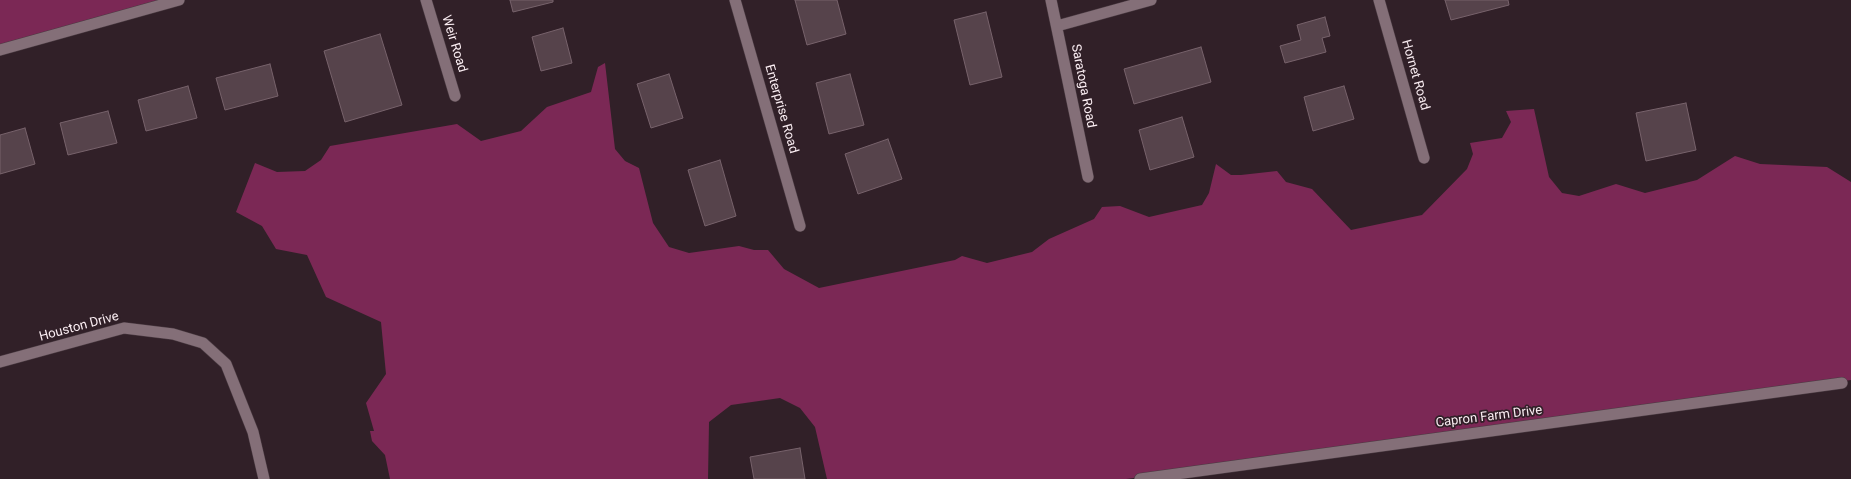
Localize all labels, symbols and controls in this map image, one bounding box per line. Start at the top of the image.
street label: Weir Road [438,14,470,74]
street label: Hornet Road [1398,38,1432,112]
street label: Saratoga Road [1067,43,1099,129]
street label: Enterprise Road [761,63,801,155]
street label: Houston Drive [38,309,120,345]
street label: Capron Farm Drive [1435,403,1543,431]

